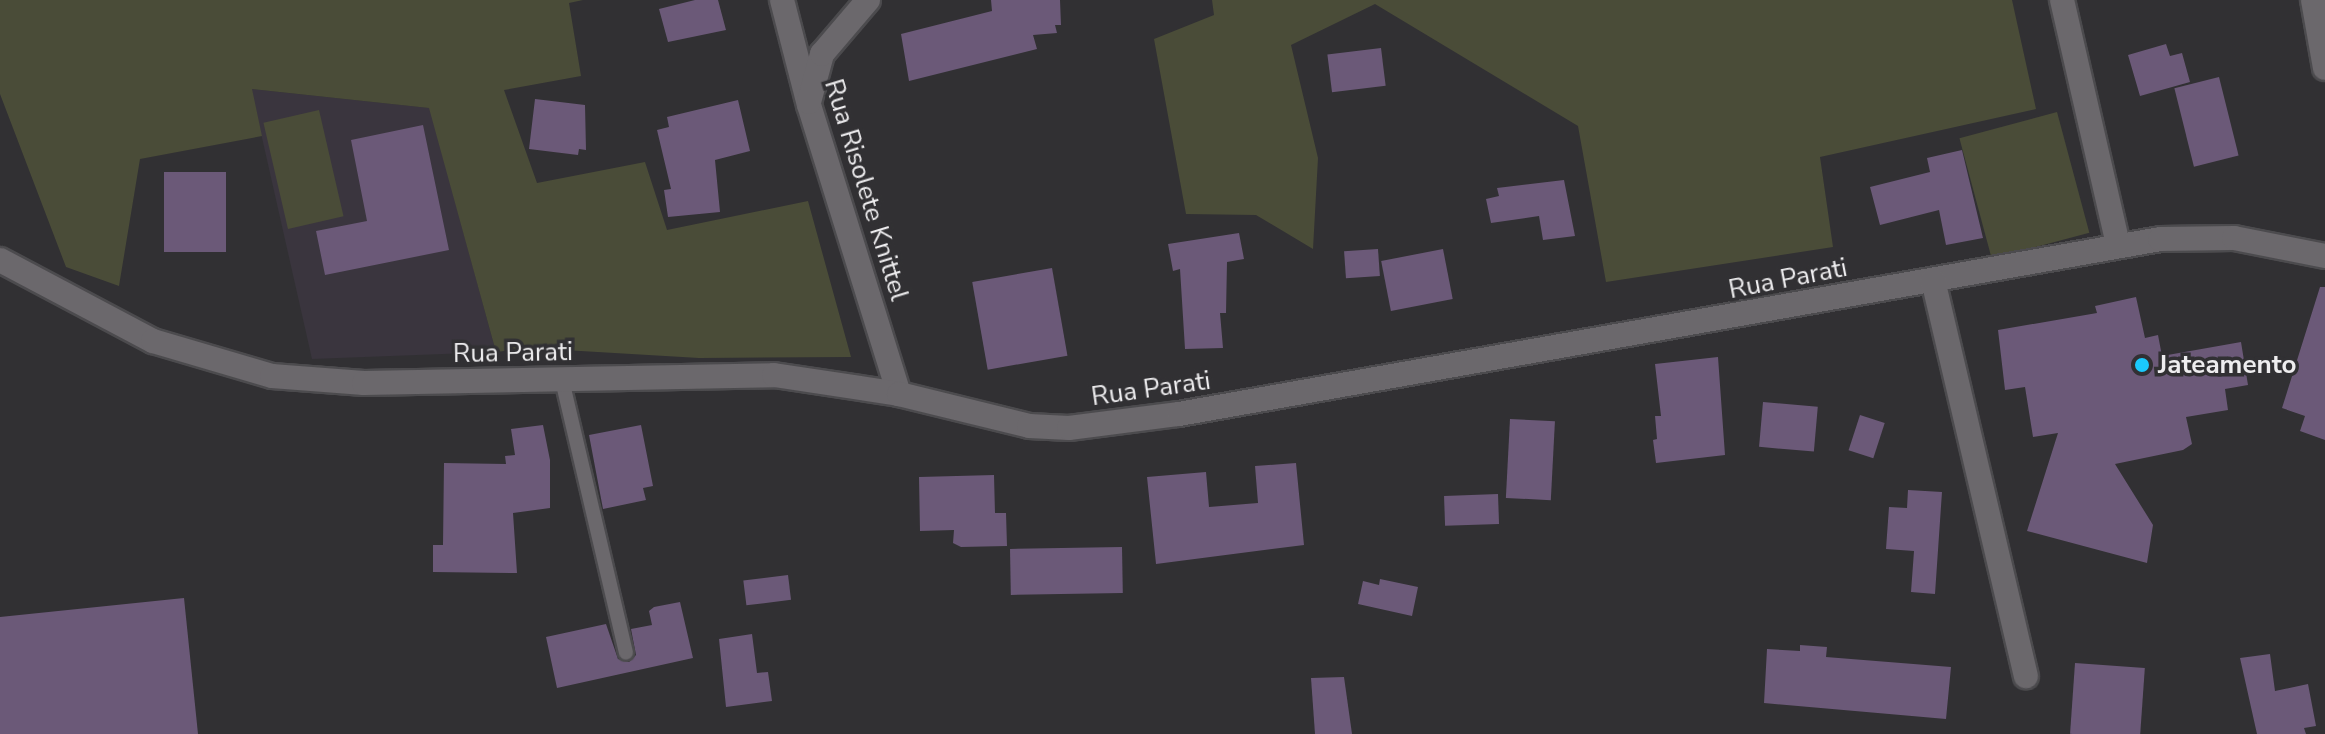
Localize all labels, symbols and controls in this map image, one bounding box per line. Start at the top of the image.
street label: Rua Risolete Knittel [817,75,915,305]
street label: Rua Parati [1726,252,1850,306]
street label: Rua Parati [453,336,573,370]
place label: Jateamento [2158,349,2297,381]
marker: Jateamento [2133,356,2151,374]
street label: Rua Parati [1089,365,1213,413]

